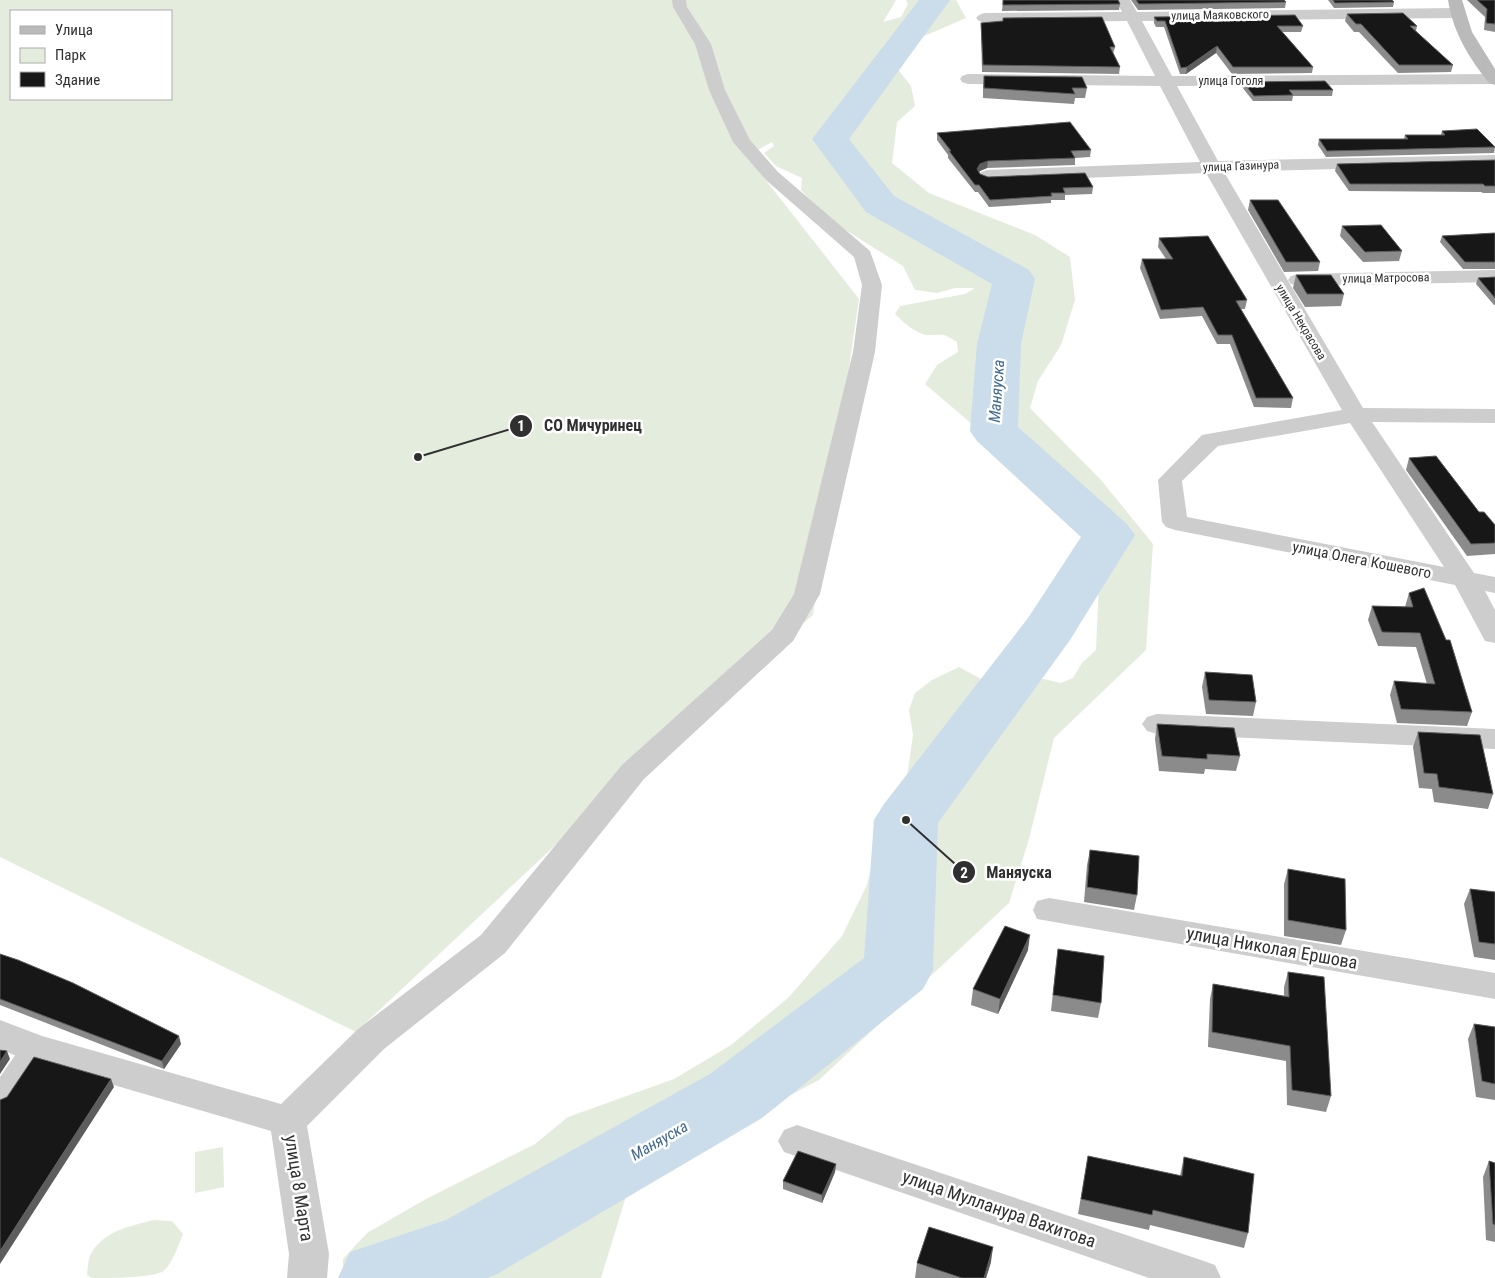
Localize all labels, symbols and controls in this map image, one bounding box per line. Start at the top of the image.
street label: улица Маяковского [1171,7,1269,23]
legend [10,10,172,100]
text: Улица [55,21,93,39]
text: Парк [55,46,86,64]
text: Здание [55,71,100,89]
street label: улица Гоголя [1199,74,1263,88]
street label: улица Газинура [1203,158,1280,174]
street label: улица Матросова [1342,270,1430,286]
street label: улица Некрасова [1273,282,1329,363]
water label: Маняуска [985,359,1008,423]
callout: СО Мичуринец [509,410,652,441]
text: СО Мичуринец [544,416,642,435]
text: 1 [517,417,525,435]
street label: улица Олега Кошевого [1291,538,1433,582]
callout: Маняуска [952,857,1062,888]
text: Маняуска [986,863,1052,882]
text: 2 [960,864,968,882]
street label: улица Николая Ершова [1185,922,1359,973]
water label: Маняуска [627,1116,691,1164]
street label: улица 8 Марта [281,1133,318,1243]
street label: улица Мулланура Вахитова [900,1166,1099,1252]

